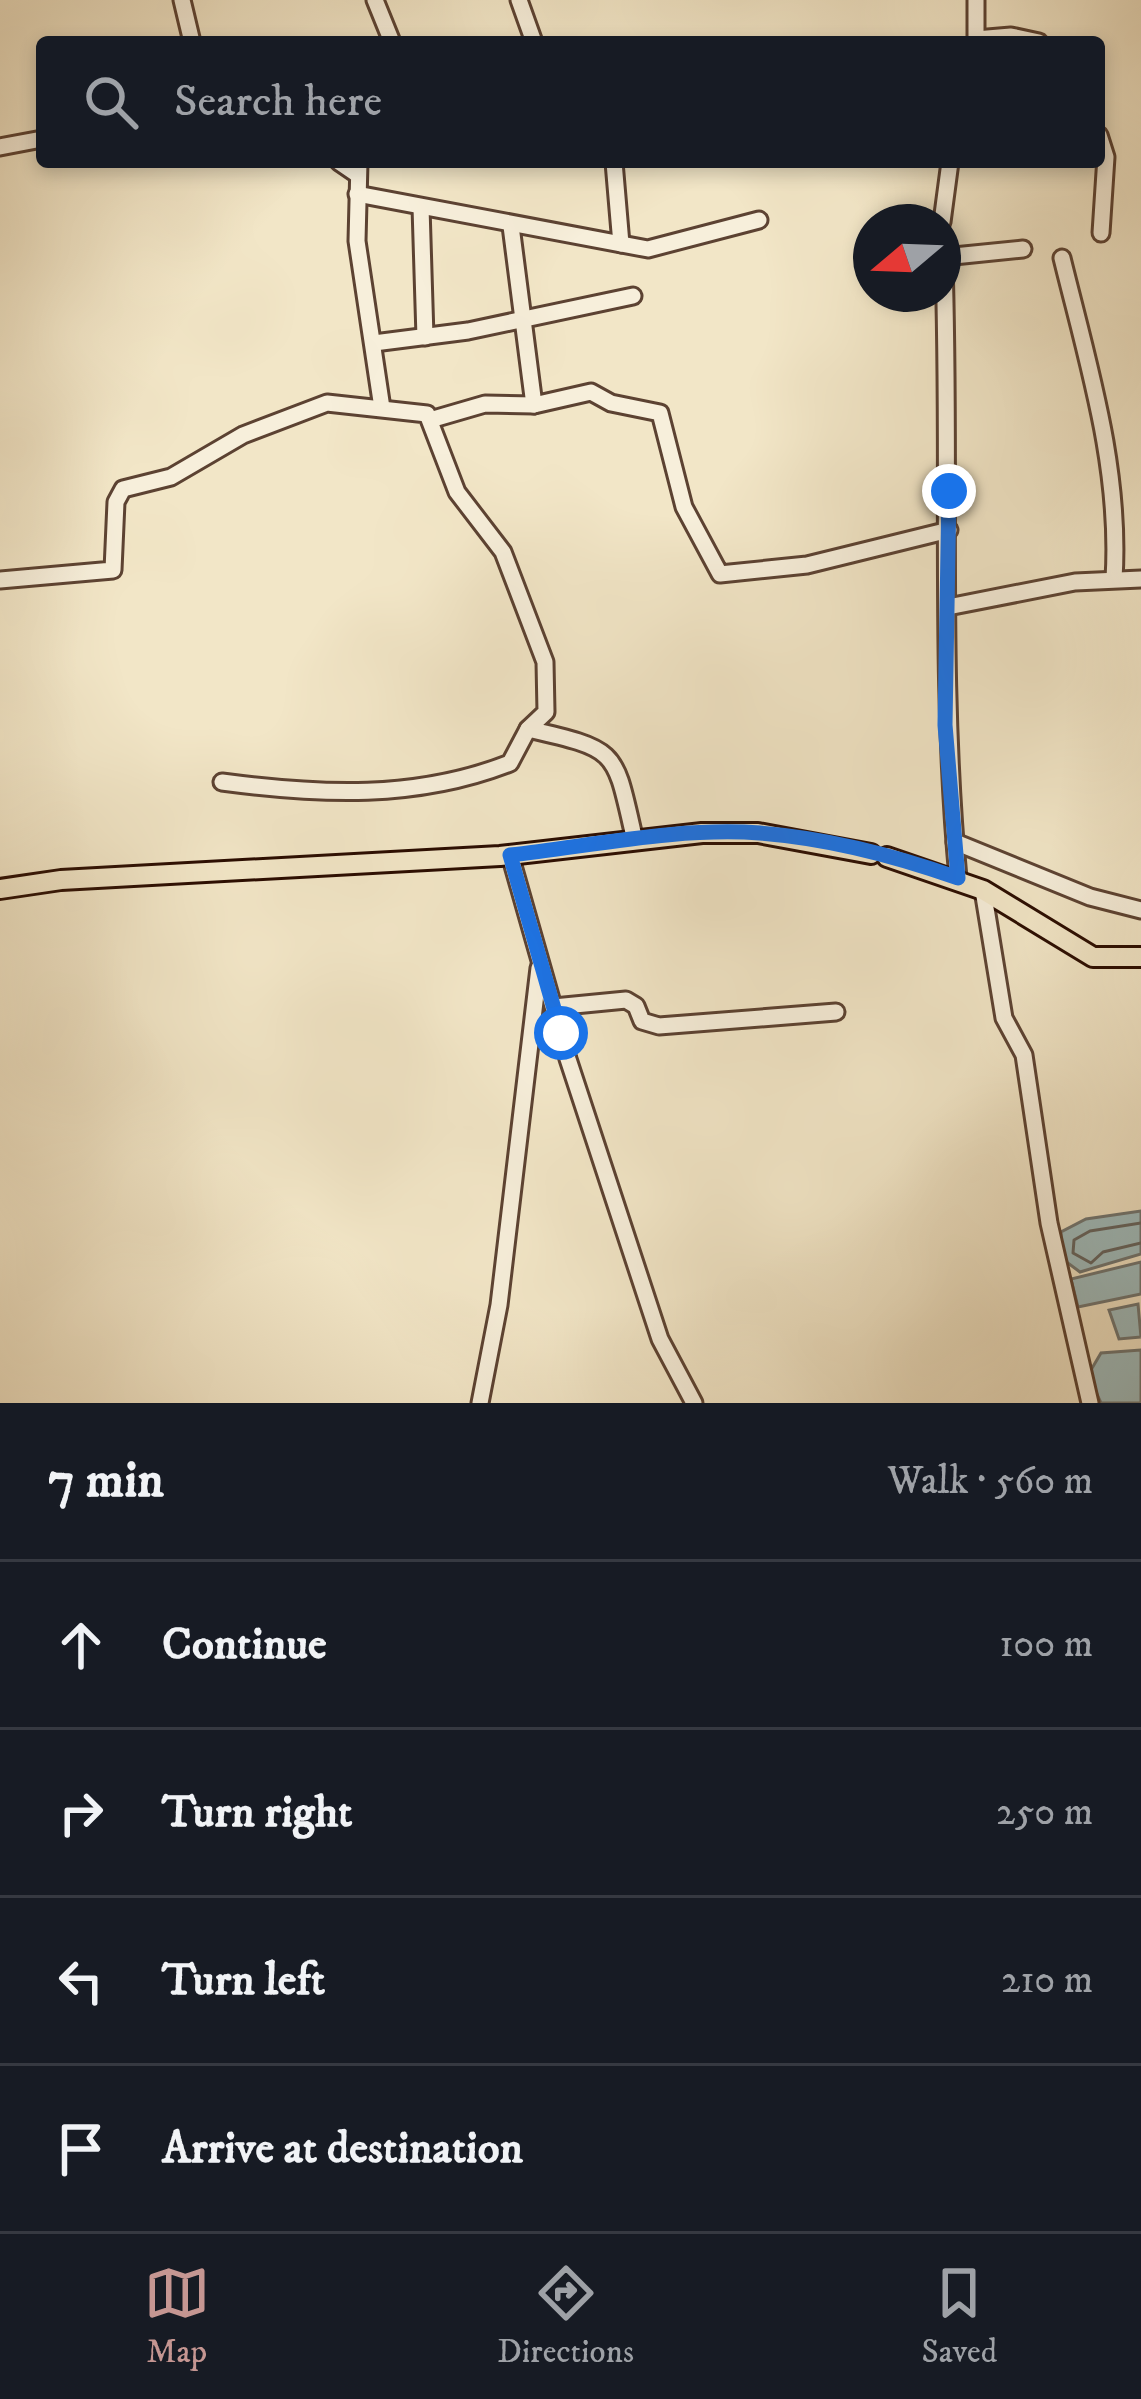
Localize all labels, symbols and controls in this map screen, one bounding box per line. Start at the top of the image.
search box [36,36,1105,168]
icon: search [78,69,144,135]
text: Search here [174,74,382,130]
north arrow [853,204,961,312]
route end [922,464,976,518]
route start [534,1006,588,1060]
text: 7 min [48,1449,164,1513]
text: Walk · 560 m [888,1457,1093,1506]
icon: ahead [48,1612,114,1678]
text: Continue [162,1617,327,1673]
text: 100 m [999,1620,1093,1669]
icon: right [48,1780,114,1846]
text: Turn right [162,1785,352,1841]
text: 250 m [996,1788,1093,1837]
icon: left [48,1948,114,2014]
text: Turn left [162,1953,325,2009]
text: 210 m [1001,1956,1093,2005]
icon: arrive [48,2116,114,2182]
text: Arrive at destination [162,2121,523,2177]
tab: Map [144,2260,210,2373]
tab: Directions [497,2260,634,2373]
tab: Saved [921,2260,997,2373]

